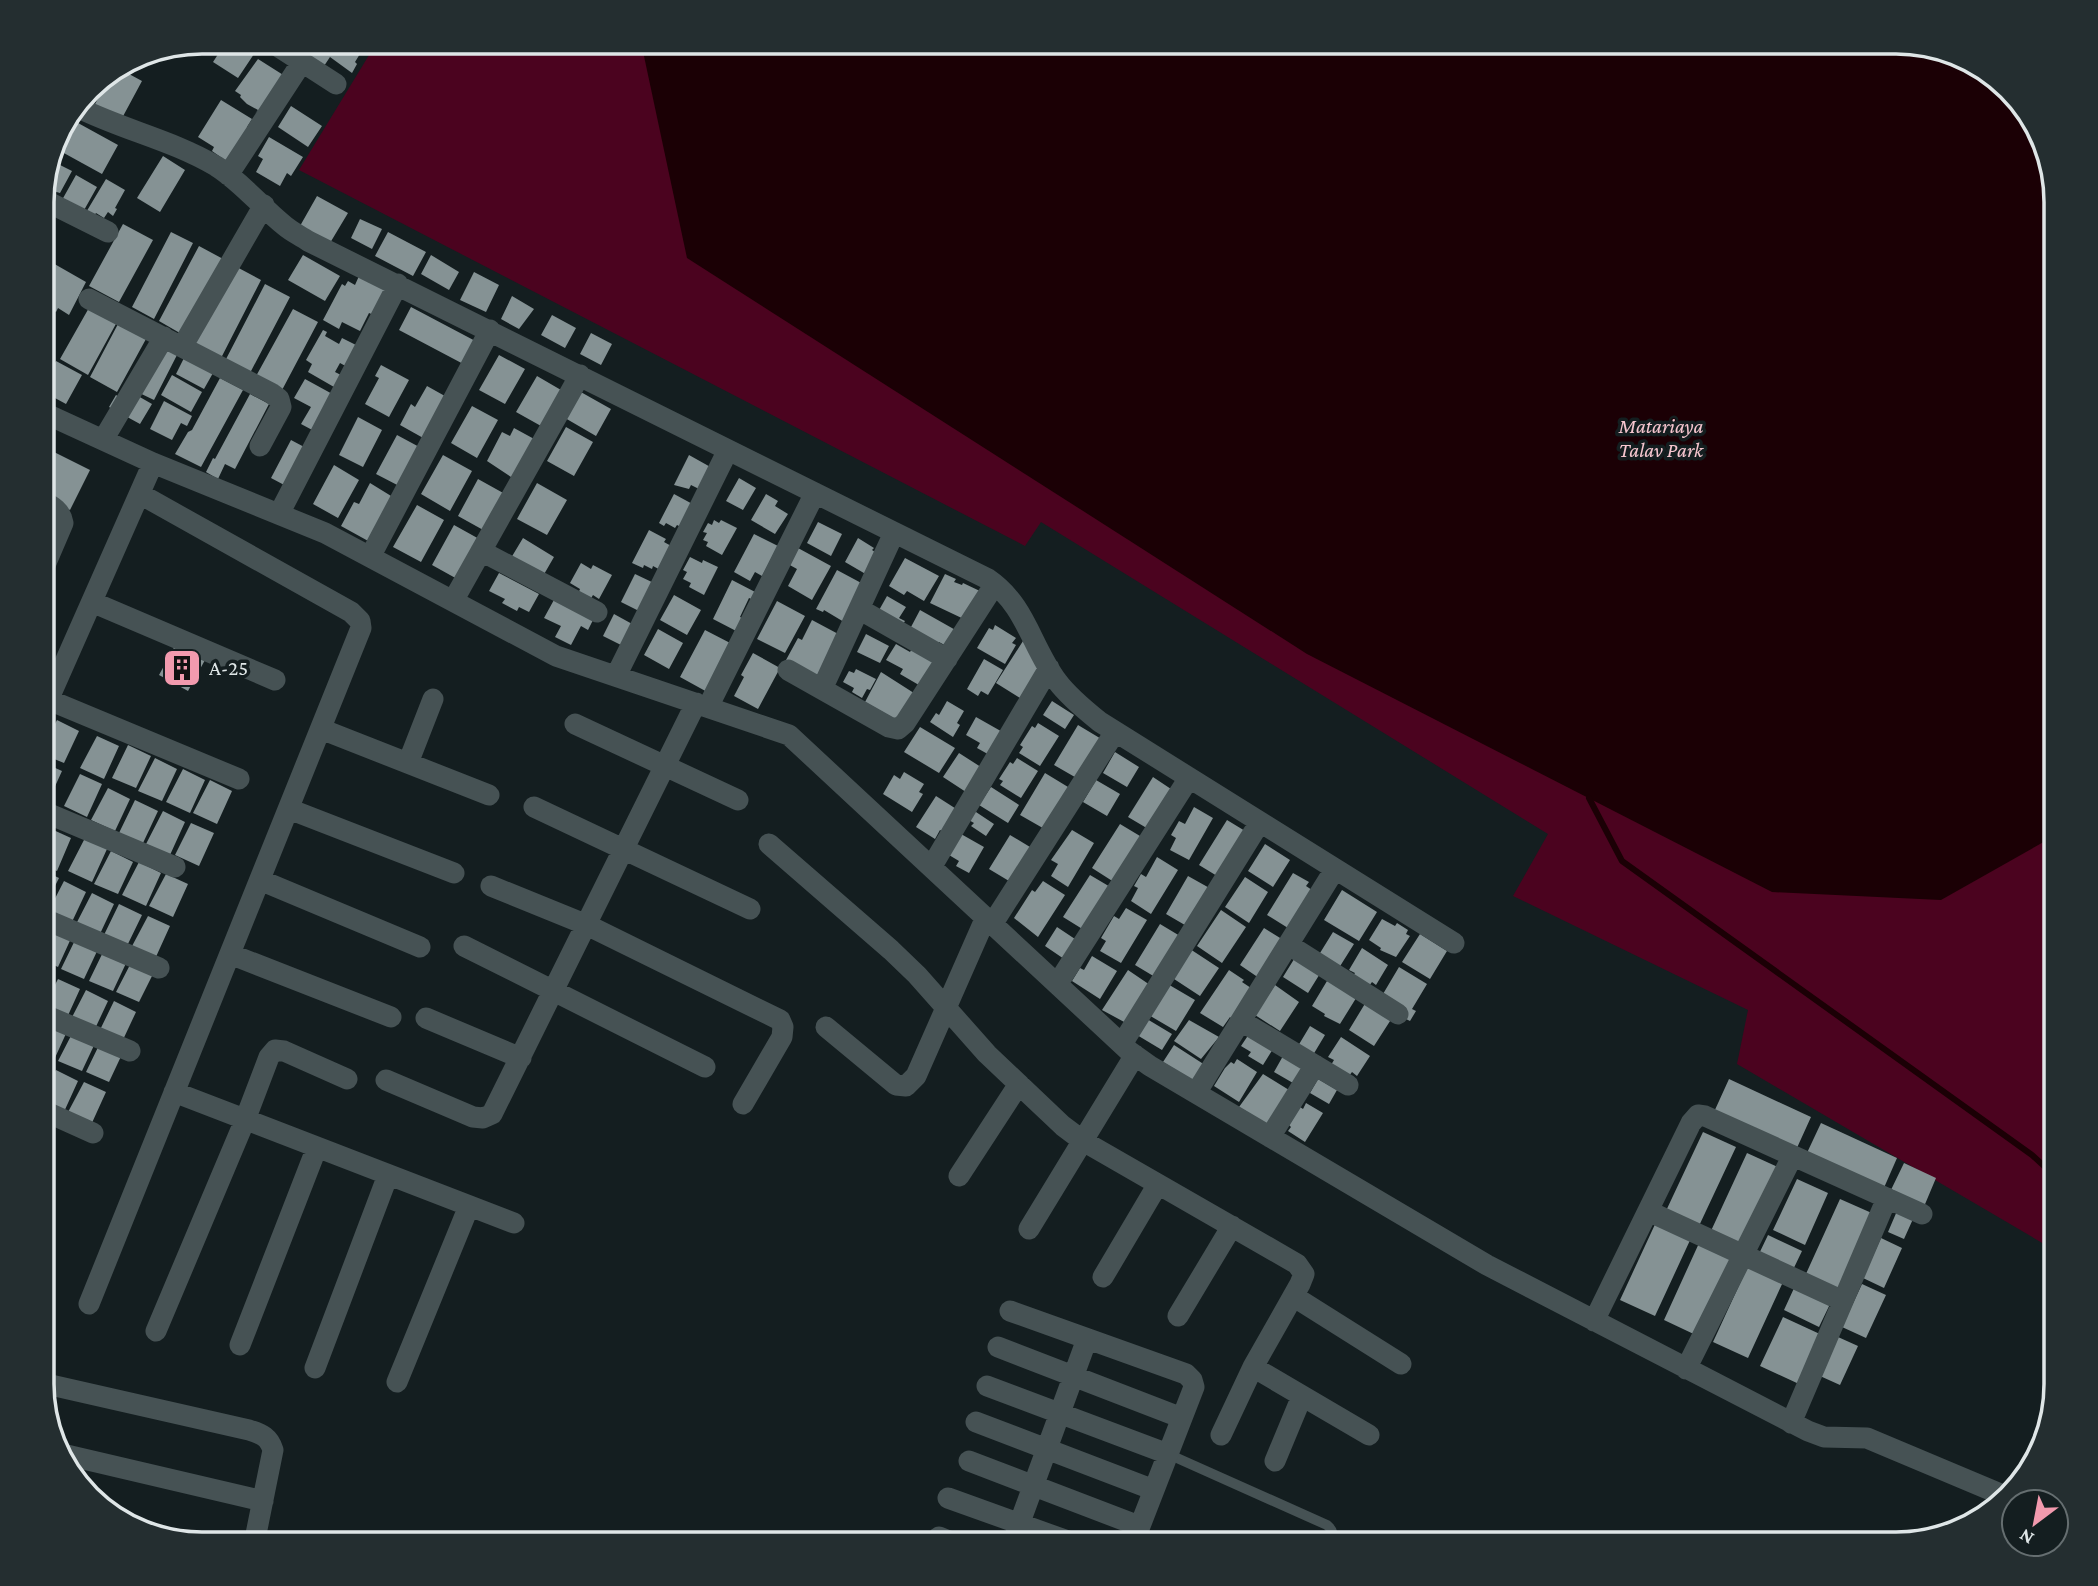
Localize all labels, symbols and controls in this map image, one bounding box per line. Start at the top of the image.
park label: Matariaya Talav Park [1618,414,1704,462]
building icon: A-25 [161,647,203,689]
place label: A-25 [209,656,248,680]
north arrow [2000,1488,2070,1558]
text: N [2015,1525,2037,1549]

